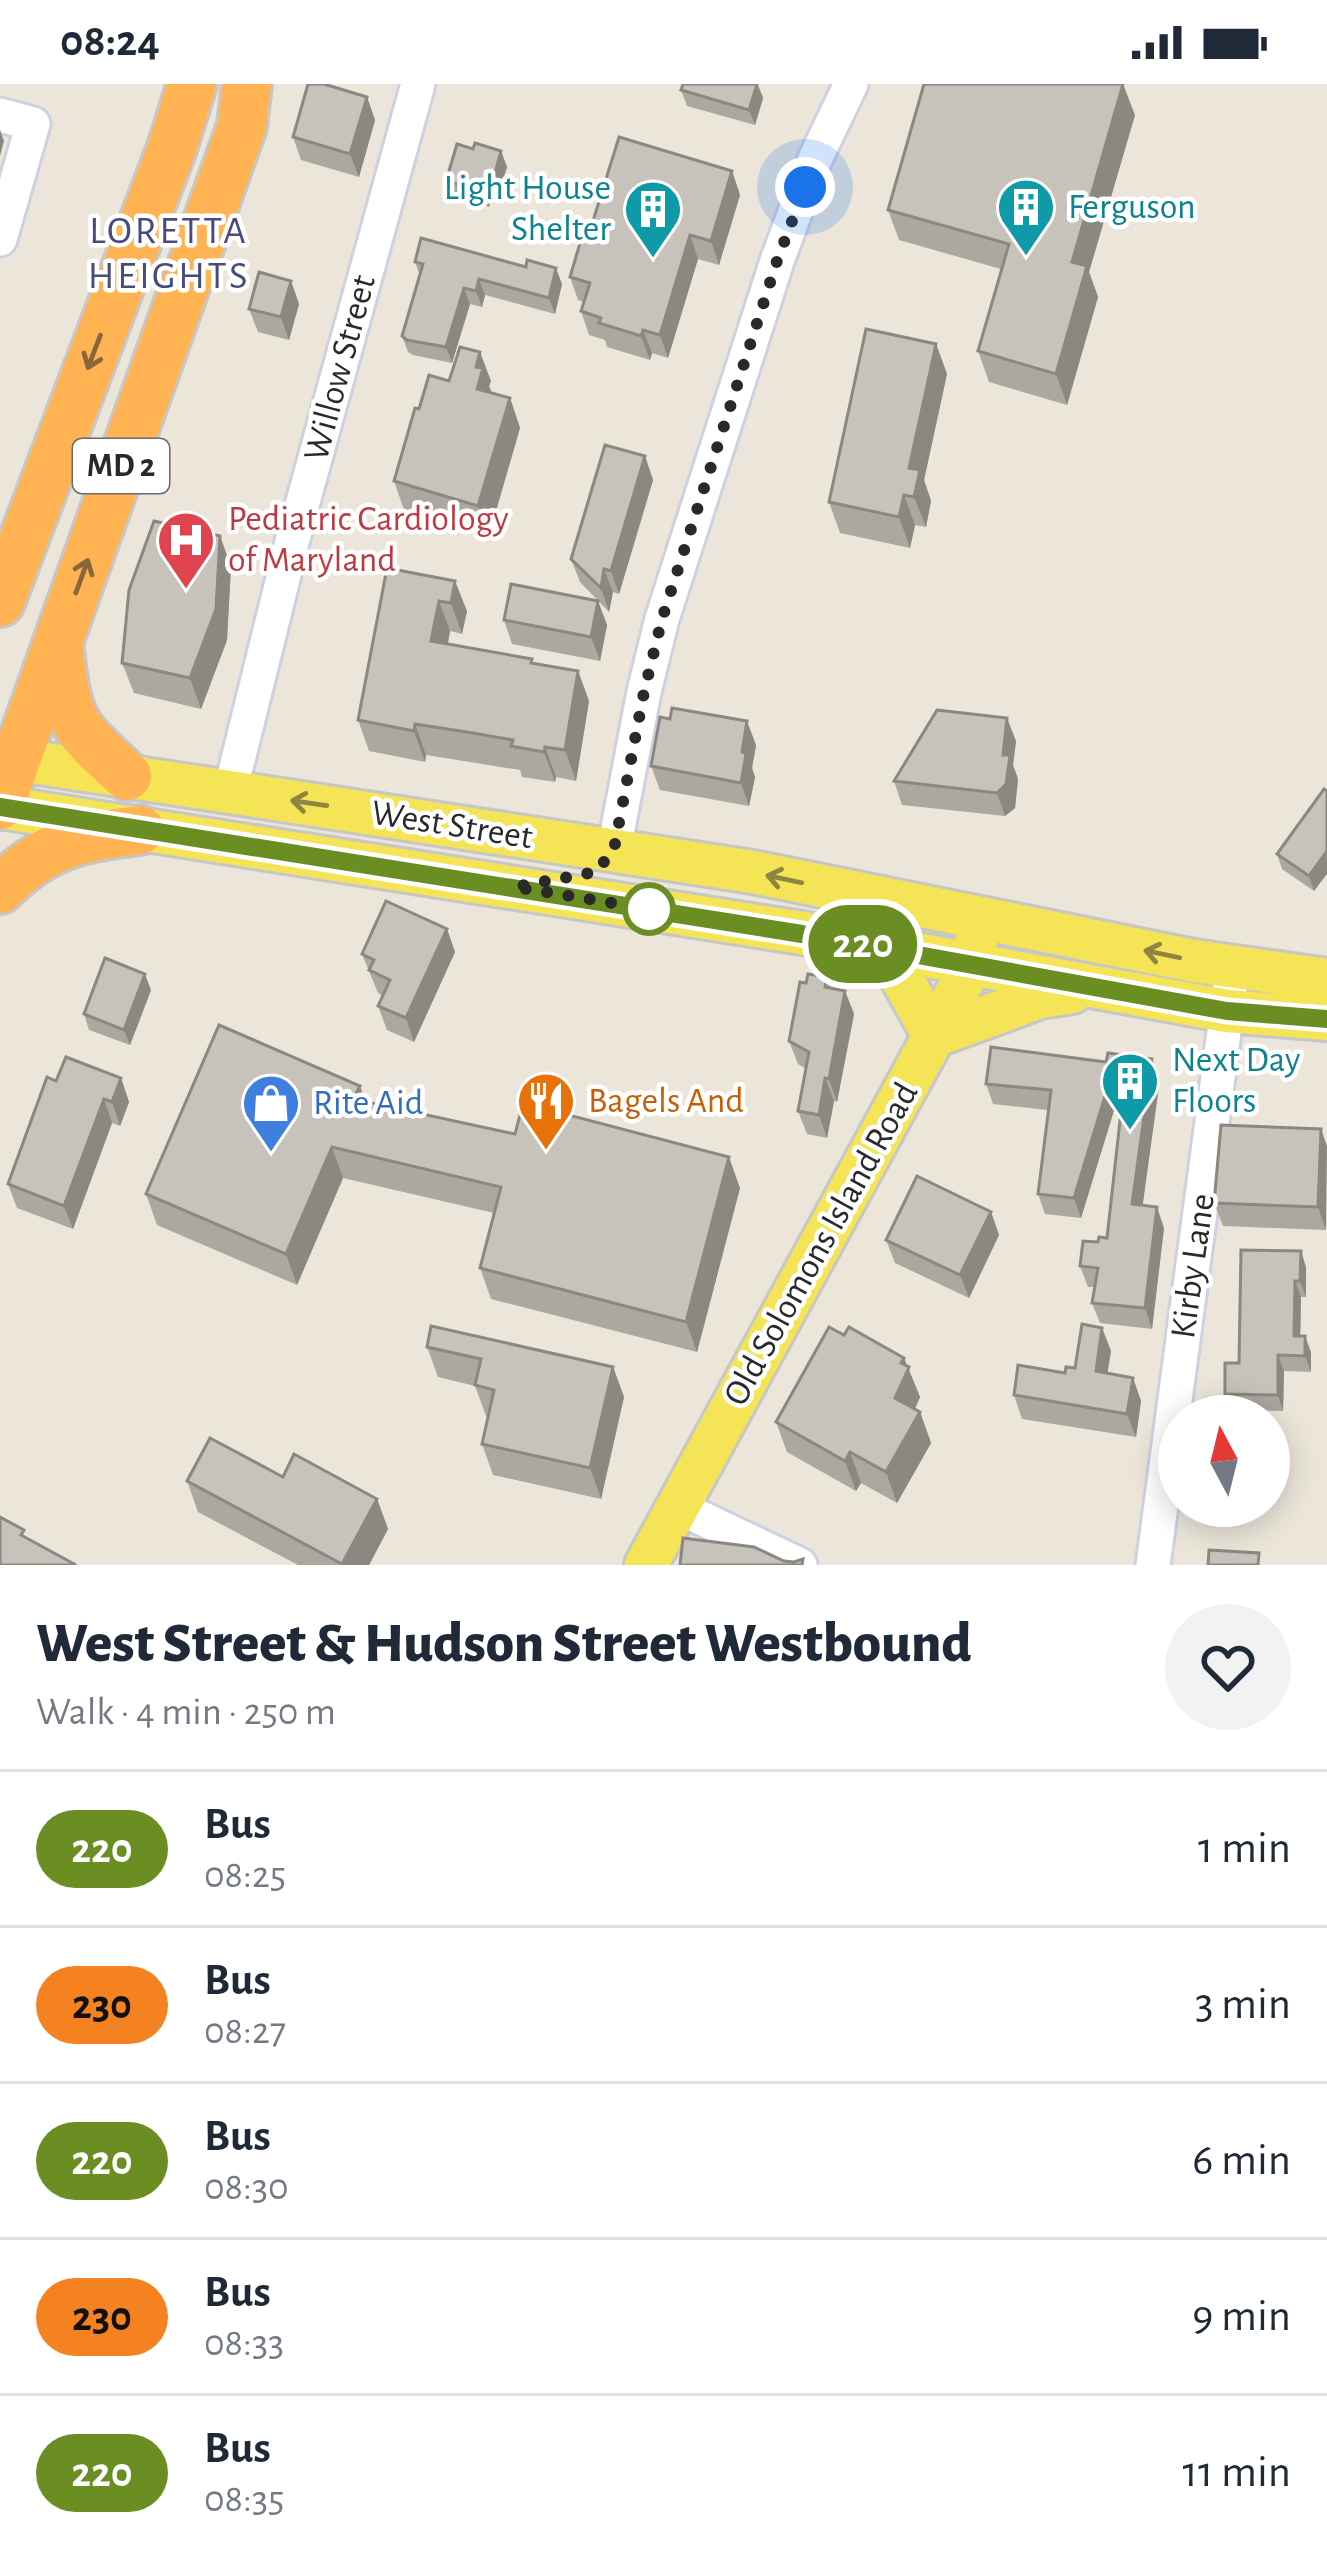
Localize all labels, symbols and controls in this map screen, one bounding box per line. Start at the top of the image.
text: 08:24 [60,19,160,64]
your location [775,157,835,217]
place label: Light House Shelter [444,170,611,247]
building icon: Ferguson [995,176,1057,258]
building icon: Light House Shelter [622,178,684,260]
place label: Ferguson [1068,189,1196,225]
district label: LORETTA HEIGHTS [88,212,250,296]
street label: Willow Street [298,271,382,465]
one-way arrow [82,332,104,369]
road number: MD 2 [73,439,169,493]
place label: Pediatric Cardiology of Maryland [228,501,509,578]
hospital icon: Pediatric Cardiology of Maryland [155,509,217,591]
one-way arrow [72,558,94,595]
one-way arrow [290,791,329,814]
street label: West Street [369,794,536,856]
one-way arrow [766,866,804,889]
unlabelled marker [624,884,674,934]
line badge: 220 [794,905,932,983]
text: 220 [832,923,894,965]
one-way arrow [1143,942,1181,965]
place label: Next Day Floors [1172,1042,1300,1119]
building icon: Next Day Floors [1099,1050,1161,1132]
restaurant icon: Bagels And [515,1070,577,1152]
shop icon: Rite Aid [240,1072,302,1154]
street label: Old Solomons Island Road [717,1077,925,1411]
place label: Bagels And [588,1083,744,1119]
place label: Rite Aid [313,1085,423,1121]
street label: Kirby Lane [1165,1191,1221,1341]
north arrow [1158,1395,1290,1527]
map controls [1158,1395,1290,1527]
button: heart [1165,1604,1291,1730]
text: West Street & Hudson Street Westbound [36,1615,972,1672]
text: Walk · 4 min · 250 m [36,1693,336,1732]
text: Bus [204,1802,271,1847]
text: 1 min [1198,1826,1291,1871]
text: 220 [71,1828,133,1870]
text: 08:25 [204,1856,286,1895]
text: Bus [204,1958,271,2003]
text: 3 min [1195,1982,1291,2027]
text: 230 [72,1984,132,2026]
text: 08:27 [204,2012,286,2051]
text: Bus [204,2114,271,2159]
text: 6 min [1192,2138,1291,2183]
text: 220 [71,2140,133,2182]
text: 08:30 [204,2168,289,2207]
text: Bus [204,2270,271,2315]
text: 9 min [1192,2294,1291,2339]
text: 230 [72,2296,132,2338]
text: 08:33 [204,2324,284,2363]
text: Bus [204,2426,271,2471]
text: 11 min [1183,2450,1291,2495]
text: 220 [71,2452,133,2494]
text: 08:35 [204,2480,284,2519]

